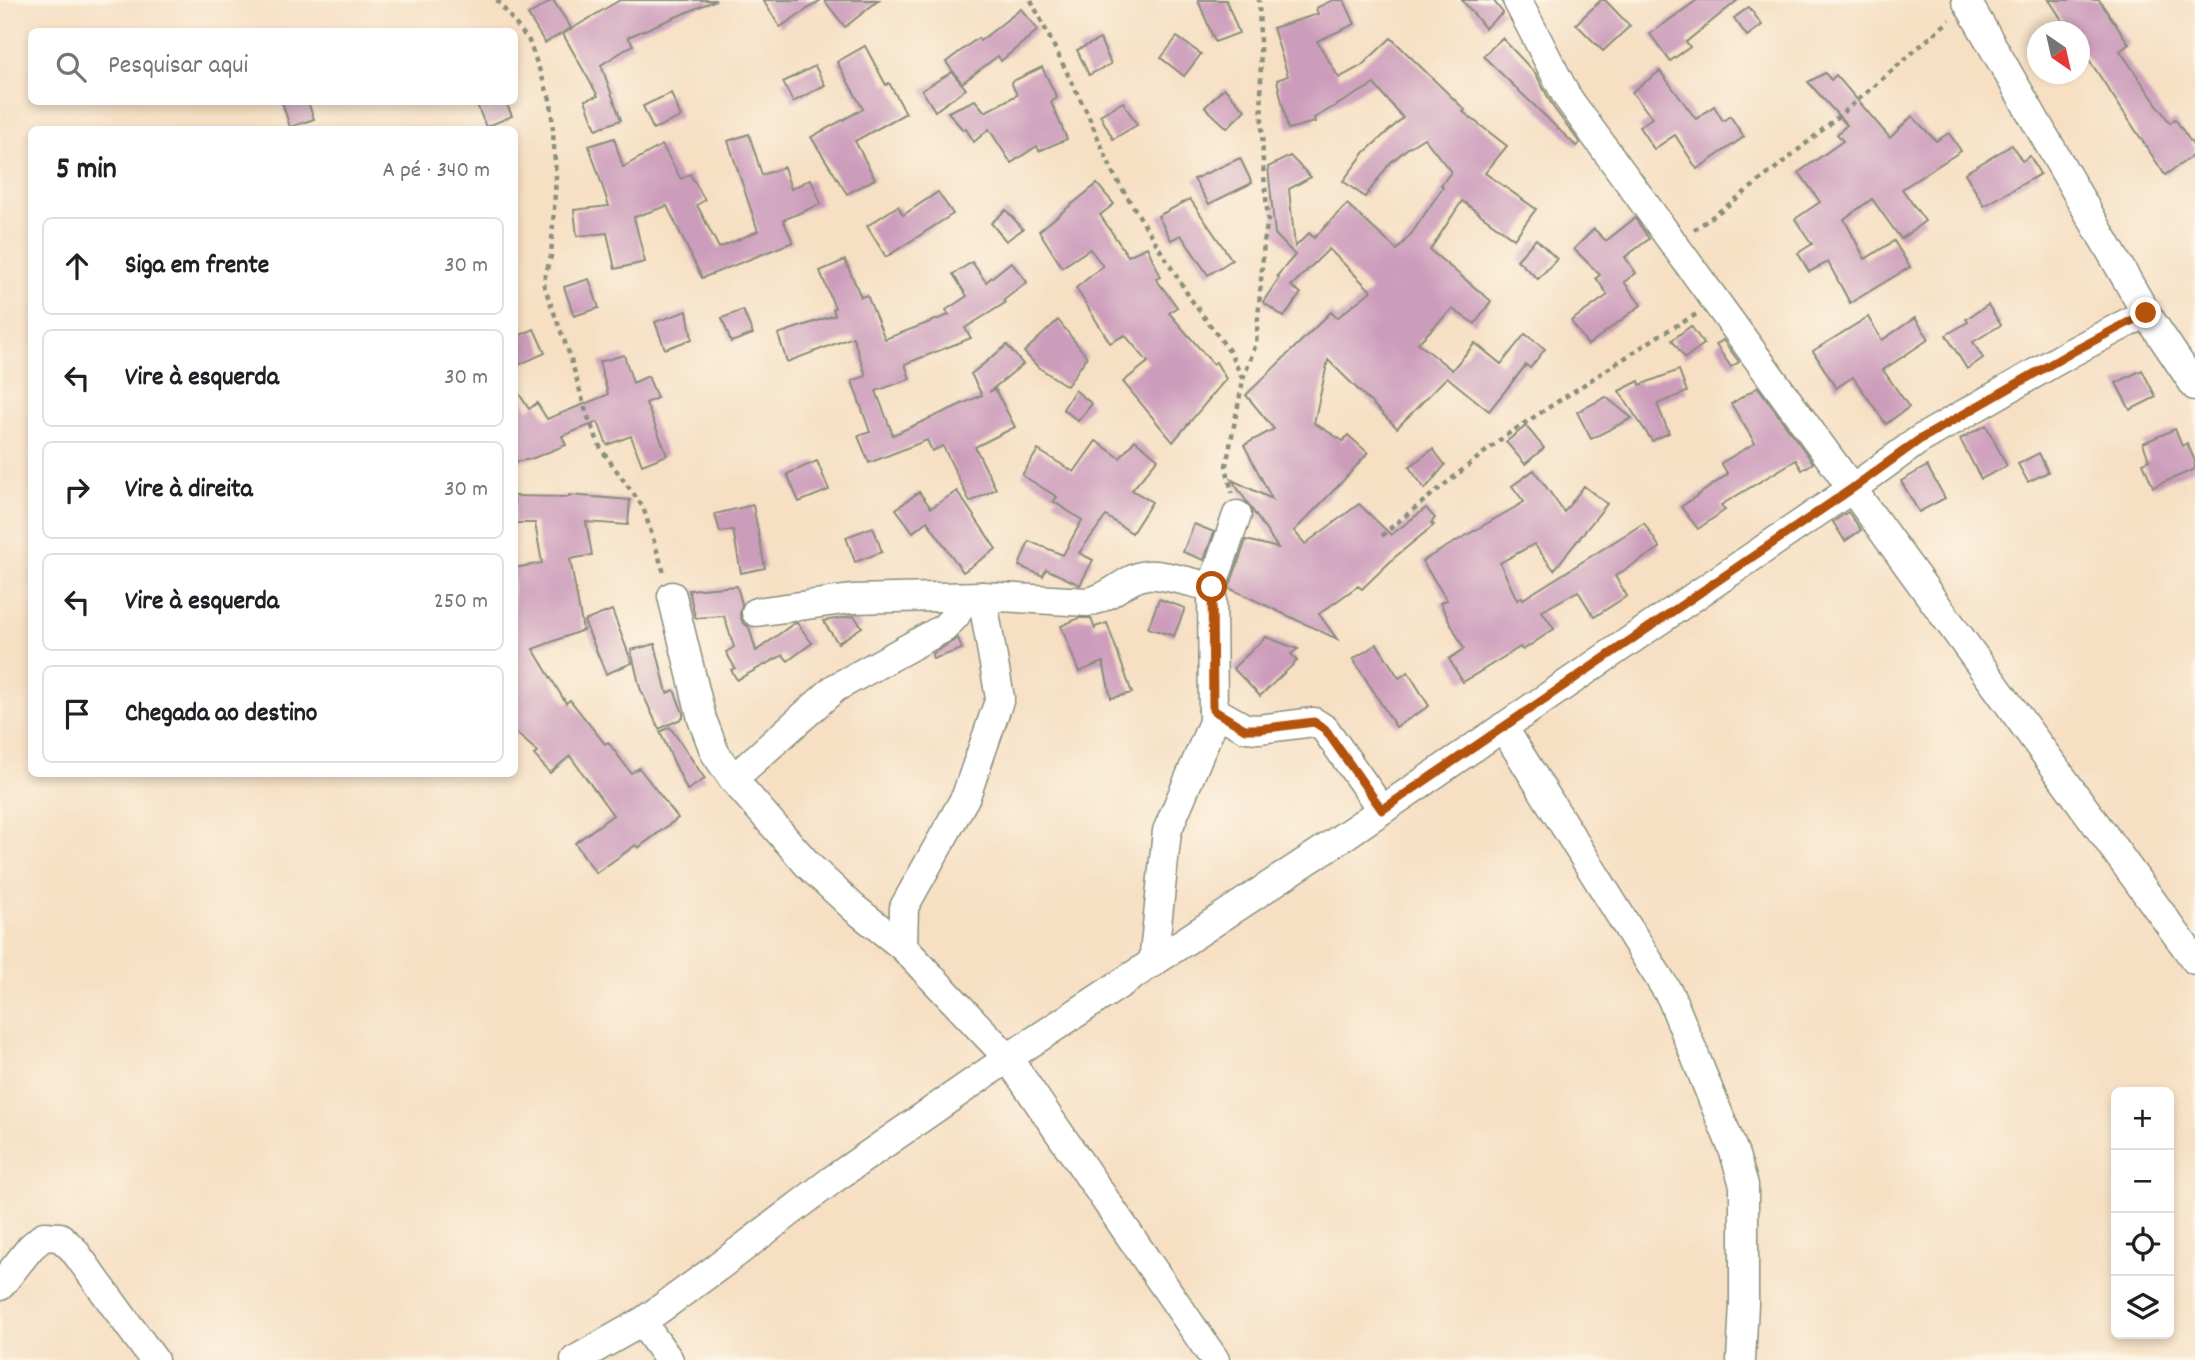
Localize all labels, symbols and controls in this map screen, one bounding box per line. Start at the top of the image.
north arrow [2027,21,2090,84]
search box [28,28,518,105]
icon: search [52,48,90,86]
text: Pesquisar aqui [108,48,248,85]
text: 5 min [56,150,117,193]
text: A pé · 340 m [382,155,490,188]
icon: ahead [58,247,96,285]
text: Siga em frente [125,248,269,285]
text: 30 m [444,250,488,283]
route end [2130,297,2161,328]
icon: left [58,359,96,397]
text: Vire à esquerda [125,360,279,397]
text: 30 m [444,362,488,395]
icon: right [58,471,96,509]
text: Vire à direita [125,472,253,509]
text: 30 m [444,474,488,507]
route start [1196,571,1227,602]
icon: left [58,583,96,621]
text: Vire à esquerda [125,584,279,621]
text: 250 m [434,586,488,619]
icon: arrive [58,695,96,733]
text: Chegada ao destino [125,696,317,733]
map controls [2111,1087,2174,1339]
button: + [2111,1087,2174,1150]
button: − [2111,1150,2174,1213]
button: locate [2111,1213,2174,1276]
button: layers [2111,1276,2174,1339]

